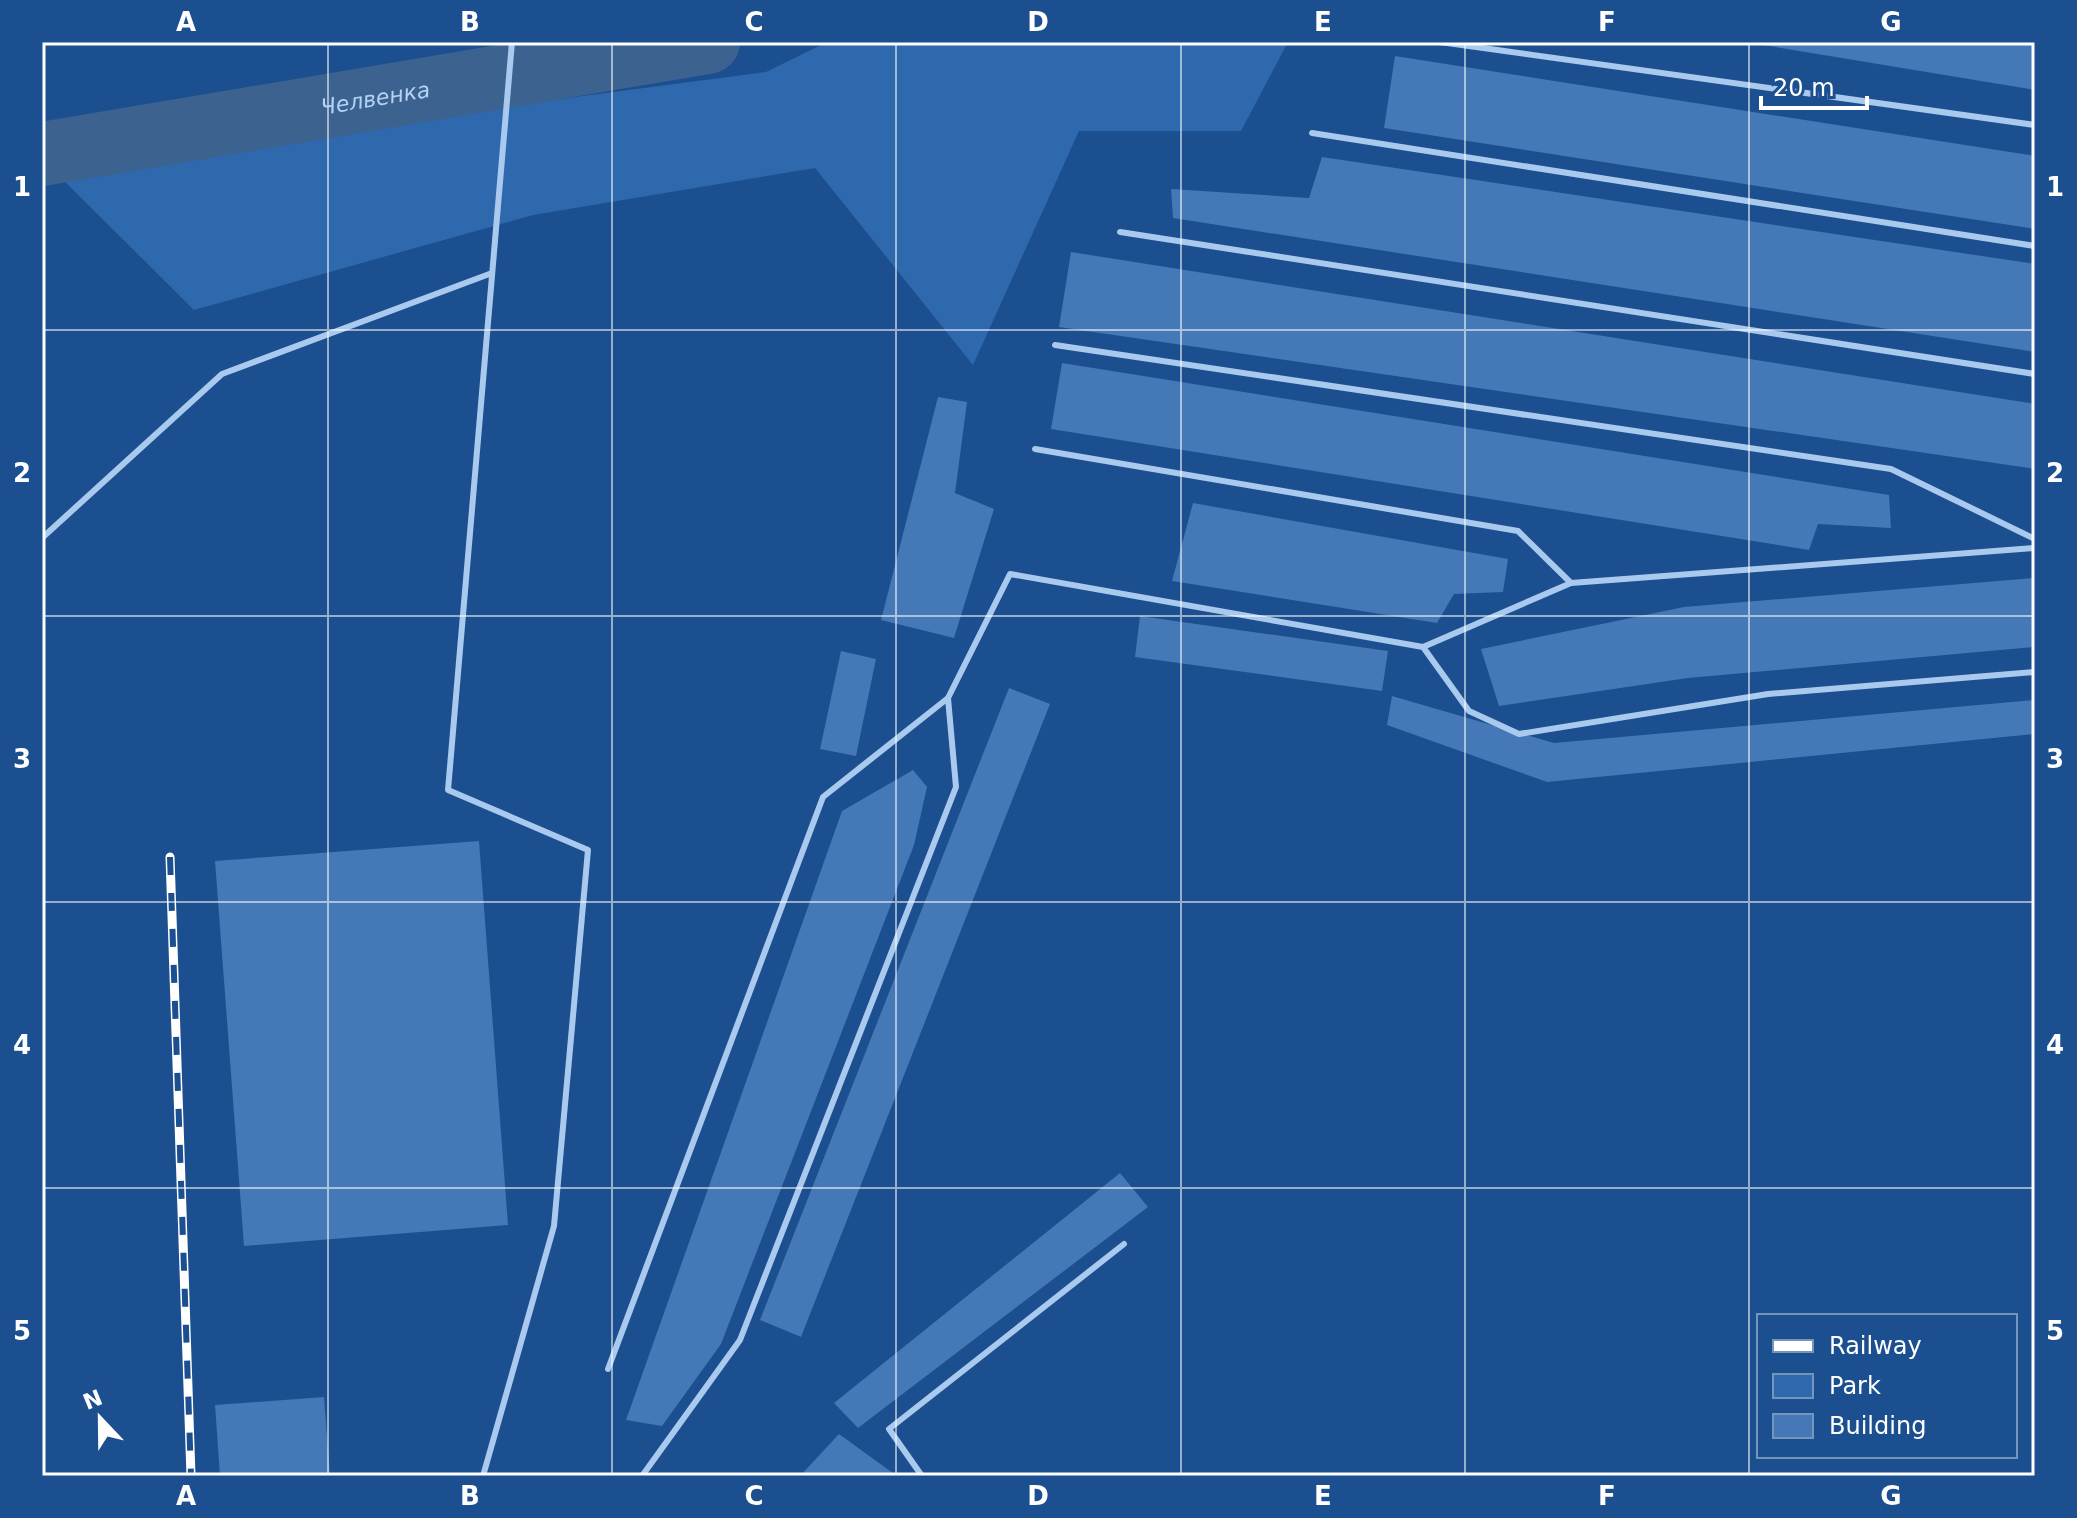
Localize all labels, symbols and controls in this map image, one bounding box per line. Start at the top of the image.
text: A [176,7,196,37]
text: B [460,7,480,37]
text: C [744,7,764,37]
text: D [1027,7,1049,37]
text: E [1314,7,1332,37]
text: F [1598,7,1616,37]
text: G [1880,7,1902,37]
scale bar [1761,60,1867,110]
text: 20 m [1773,74,1835,102]
water label: Челвенка [319,77,432,120]
text: 1 [13,172,31,202]
text: 1 [2046,172,2064,202]
text: 2 [13,458,31,488]
text: 2 [2046,458,2064,488]
text: 3 [13,744,31,774]
text: 3 [2046,744,2064,774]
text: 4 [13,1030,31,1060]
text: 4 [2046,1030,2064,1060]
legend [1757,1314,2017,1458]
text: 5 [13,1316,31,1346]
text: 5 [2046,1316,2064,1346]
text: Railway [1829,1332,1922,1360]
text: Park [1829,1372,1881,1400]
north arrow [60,1378,140,1458]
text: N [79,1385,106,1415]
text: Building [1829,1412,1926,1440]
text: A [176,1481,196,1511]
text: B [460,1481,480,1511]
text: C [744,1481,764,1511]
text: D [1027,1481,1049,1511]
text: E [1314,1481,1332,1511]
text: F [1598,1481,1616,1511]
text: G [1880,1481,1902,1511]

